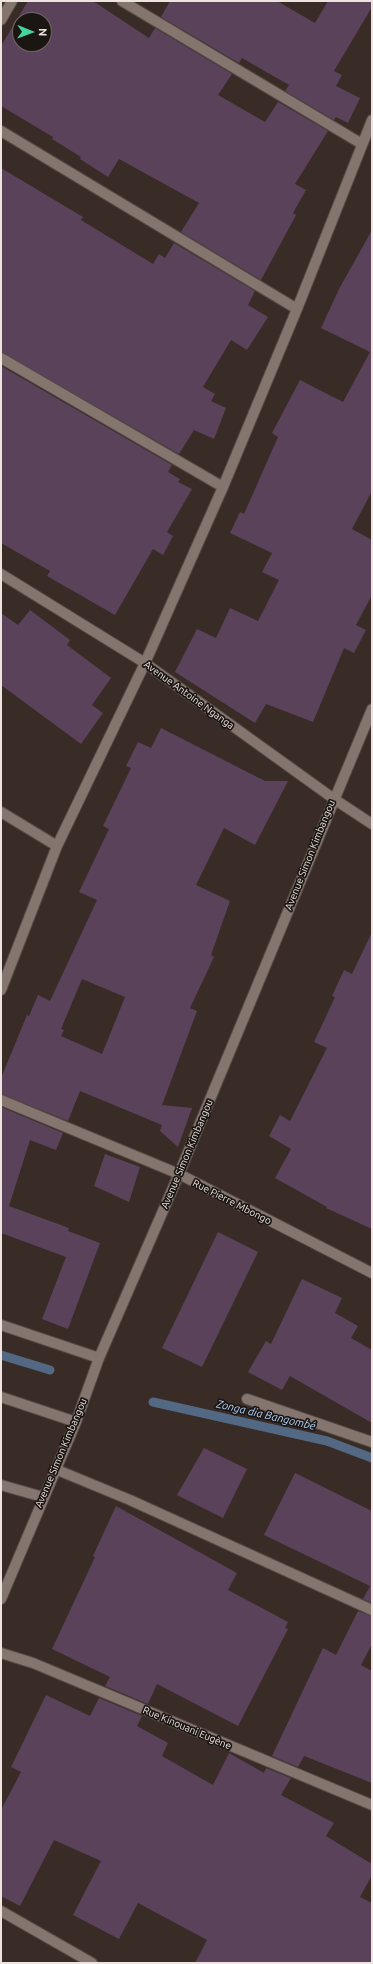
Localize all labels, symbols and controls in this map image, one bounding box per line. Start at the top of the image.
north arrow [12,12,52,52]
text: N [37,28,49,36]
street label: Avenue Antoine Nganga [142,658,236,732]
street label: Avenue Simon Kimbangou [282,798,338,912]
street label: Avenue Simon Kimbangou [159,1098,215,1210]
street label: Rue Pierre Mbongo [191,1177,273,1227]
street label: Avenue Simon Kimbangou [33,1397,89,1509]
water label: Zonga dia Bangombé [215,1397,317,1433]
street label: Rue Kinouani Eugène [141,1704,233,1752]

